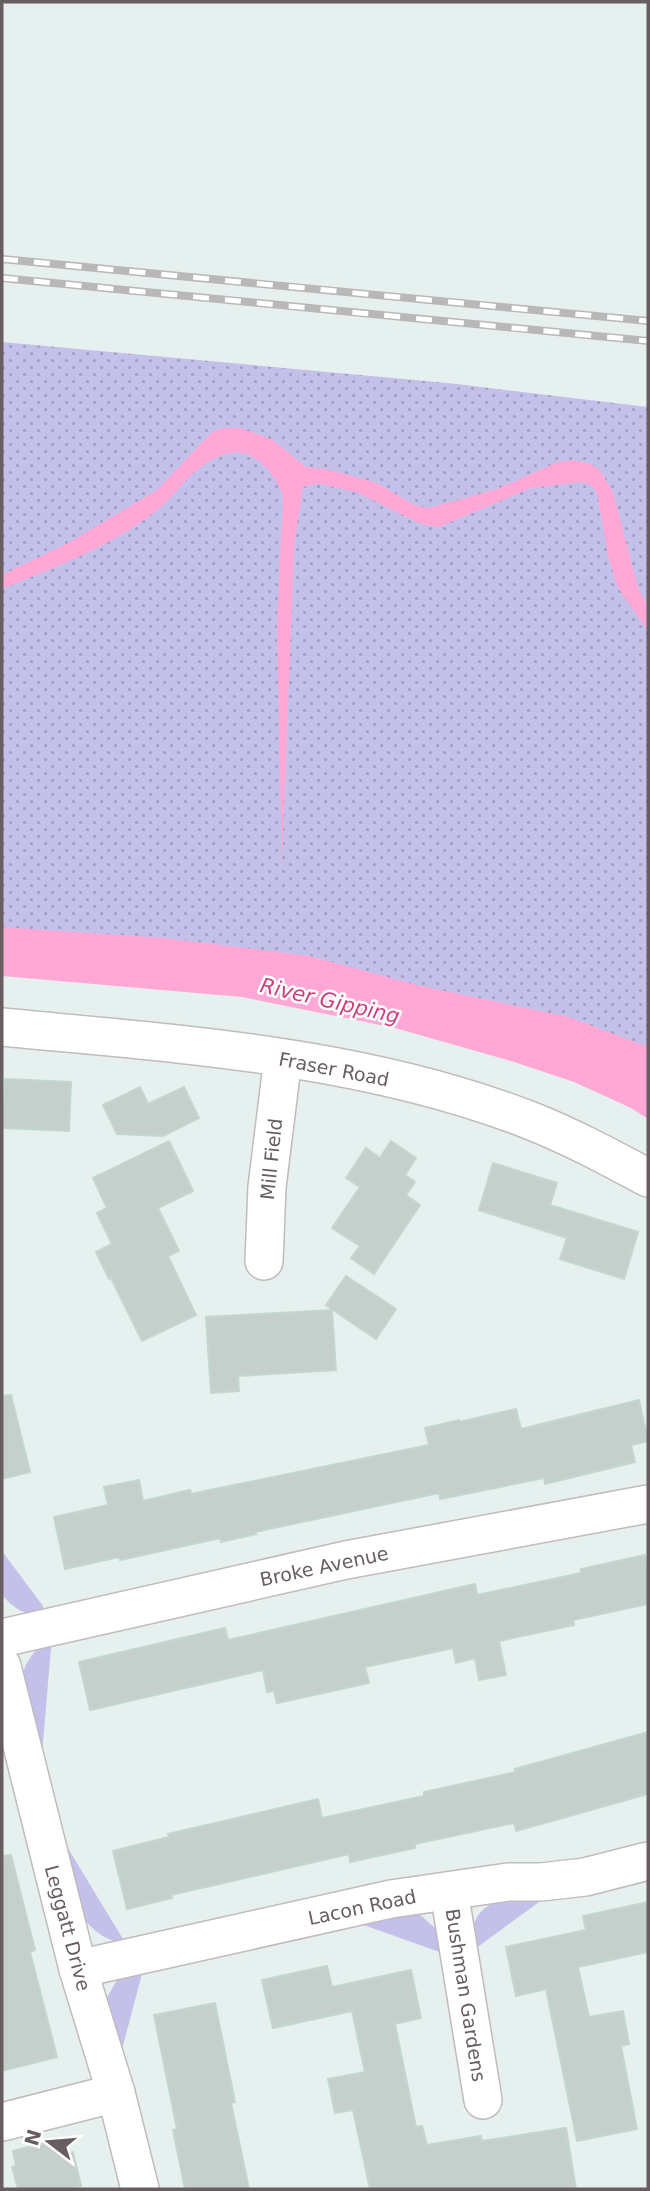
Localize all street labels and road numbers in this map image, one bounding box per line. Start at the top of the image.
street label: Fraser Road [277,1048,391,1090]
street label: Mill Field [256,1117,286,1201]
street label: Broke Avenue [258,1542,390,1590]
street label: Leggatt Drive [41,1863,95,1993]
street label: Lacon Road [306,1885,418,1929]
street label: Bushman Gardens [441,1907,491,2083]

